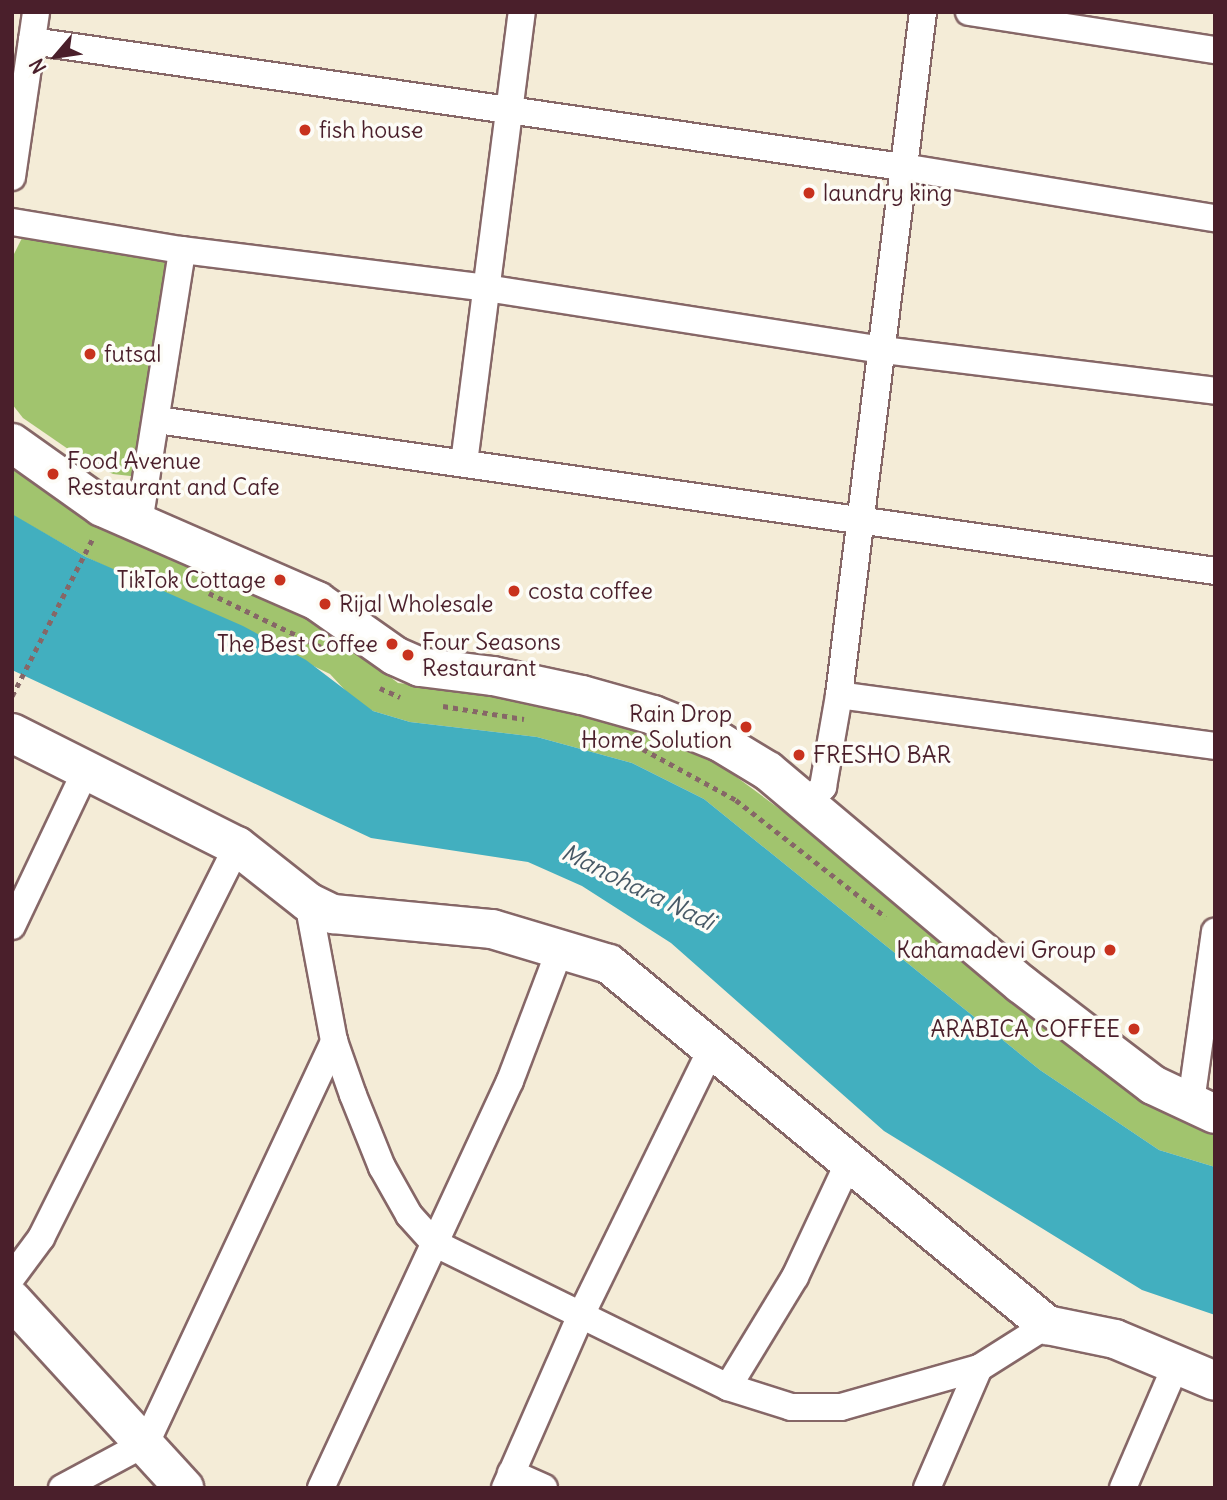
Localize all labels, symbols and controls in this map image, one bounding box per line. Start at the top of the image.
north arrow [21,21,91,91]
text: N [24,55,51,78]
place label: fish house [319,116,423,144]
marker: fish house [297,122,313,138]
place label: laundry king [823,179,952,207]
marker: laundry king [801,185,817,201]
place label: futsal [104,340,161,368]
marker: futsal [82,346,98,362]
place label: Food Avenue Restaurant and Cafe [67,447,280,501]
marker: Food Avenue Restaurant and Cafe [45,466,61,482]
place label: TikTok Cottage [117,566,266,594]
marker: TikTok Cottage [272,572,288,588]
place label: costa coffee [528,577,653,605]
marker: costa coffee [506,583,522,599]
place label: Rijal Wholesale [339,590,493,618]
marker: Rijal Wholesale [317,596,333,612]
place label: Four Seasons Restaurant [422,628,561,682]
place label: The Best Coffee [217,630,378,658]
marker: The Best Coffee [384,636,400,652]
marker: Four Seasons Restaurant [400,647,416,663]
place label: Rain Drop Home Solution [581,700,732,754]
marker: Rain Drop Home Solution [738,719,754,735]
place label: FRESHO BAR [813,741,951,769]
marker: FRESHO BAR [791,747,807,763]
water label: Manohara Nadi [557,838,719,936]
place label: Kahamadevi Group [896,936,1096,964]
marker: Kahamadevi Group [1102,942,1118,958]
place label: ARABICA COFFEE [931,1015,1120,1043]
marker: ARABICA COFFEE [1126,1021,1142,1037]

